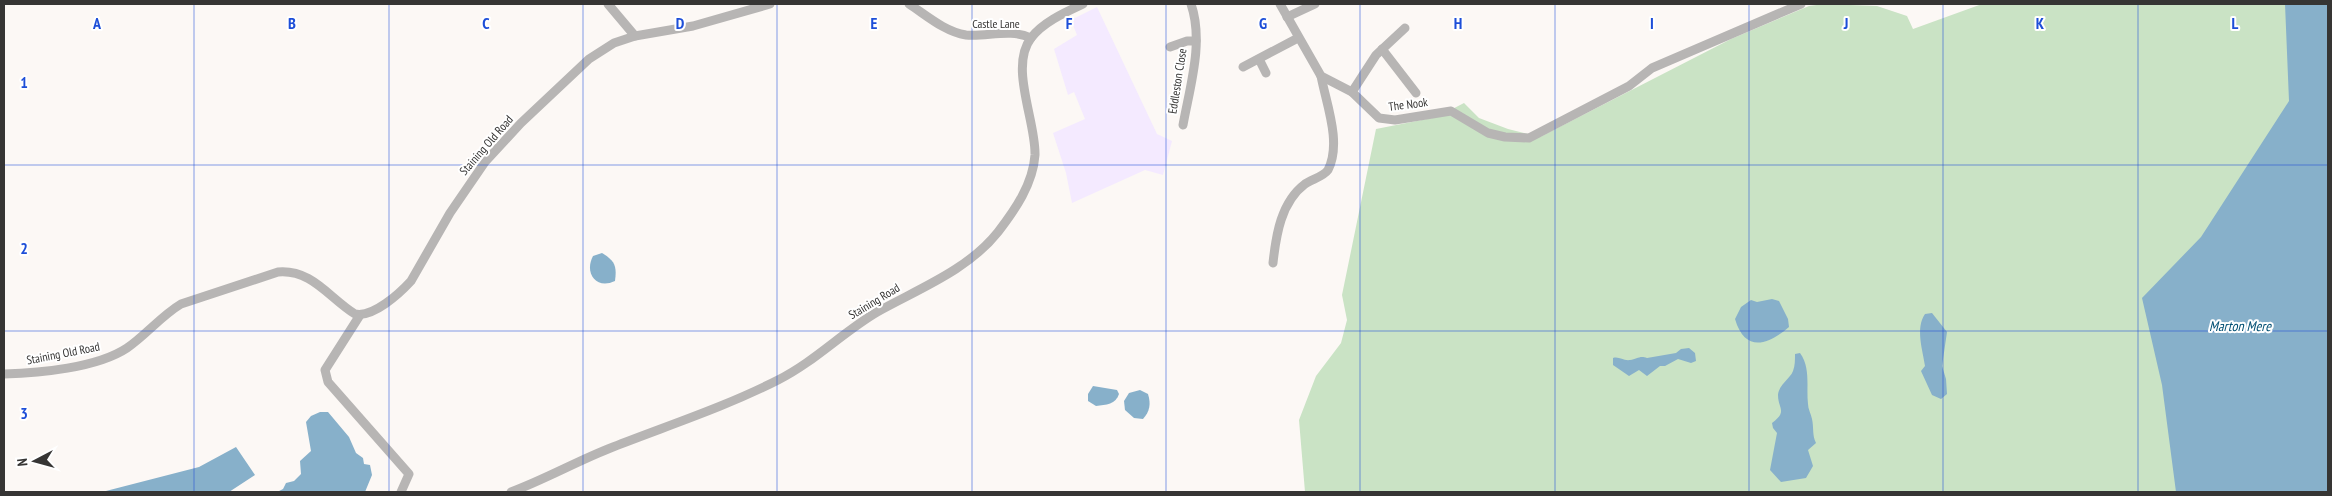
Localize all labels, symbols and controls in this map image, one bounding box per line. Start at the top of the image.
text: A [92,13,102,33]
text: B [288,13,296,33]
text: C [482,13,490,33]
text: D [676,13,685,33]
text: E [871,13,878,33]
text: F [1066,13,1073,33]
text: G [1259,13,1267,33]
text: H [1454,13,1462,33]
text: I [1650,13,1654,33]
text: J [1843,13,1848,33]
text: K [2036,13,2045,33]
text: L [2232,13,2239,33]
street label: Castle Lane [972,16,1020,31]
street label: Eddleston Close [1164,47,1190,115]
text: 1 [20,72,28,92]
street label: The Nook [1387,94,1429,114]
street label: Staining Old Road [456,112,516,178]
text: 2 [20,238,28,258]
street label: Staining Road [846,280,902,322]
water label: Marton Mere [2209,317,2272,335]
street label: Staining Old Road [25,339,101,367]
text: 3 [20,403,28,423]
north arrow [10,436,60,486]
text: N [13,458,31,467]

